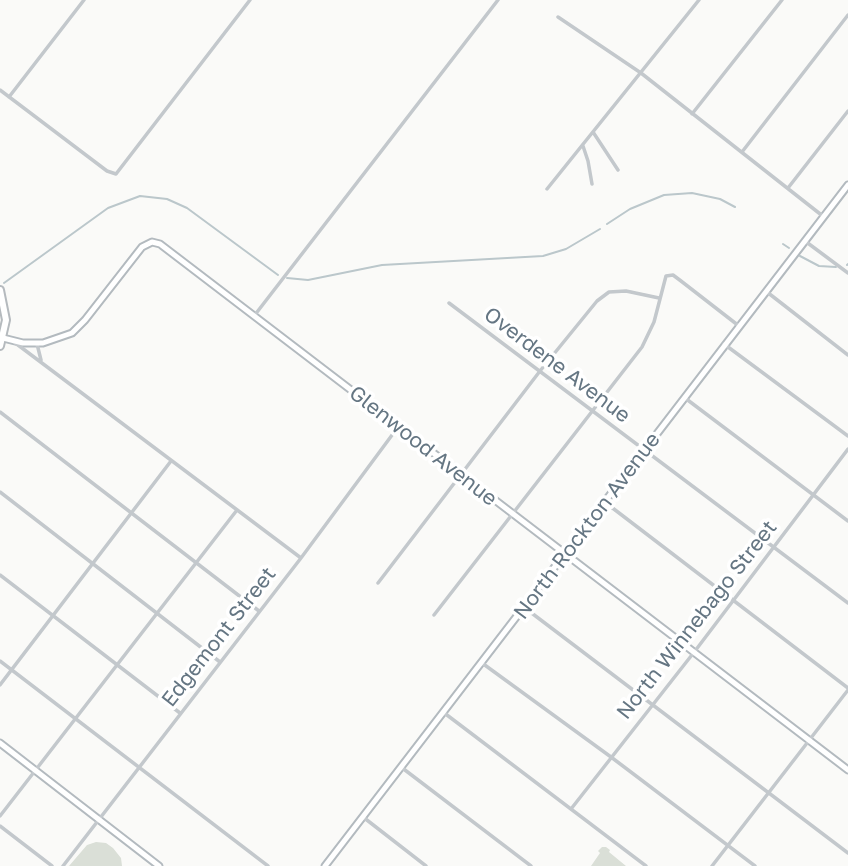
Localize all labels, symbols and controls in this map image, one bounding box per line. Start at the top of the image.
street label: Overdene Avenue [479,302,635,428]
street label: Glenwood Avenue [344,381,502,511]
street label: North Rockton Avenue [509,428,665,624]
street label: North Winnebago Street [612,516,782,724]
street label: Edgemont Street [157,562,281,712]

